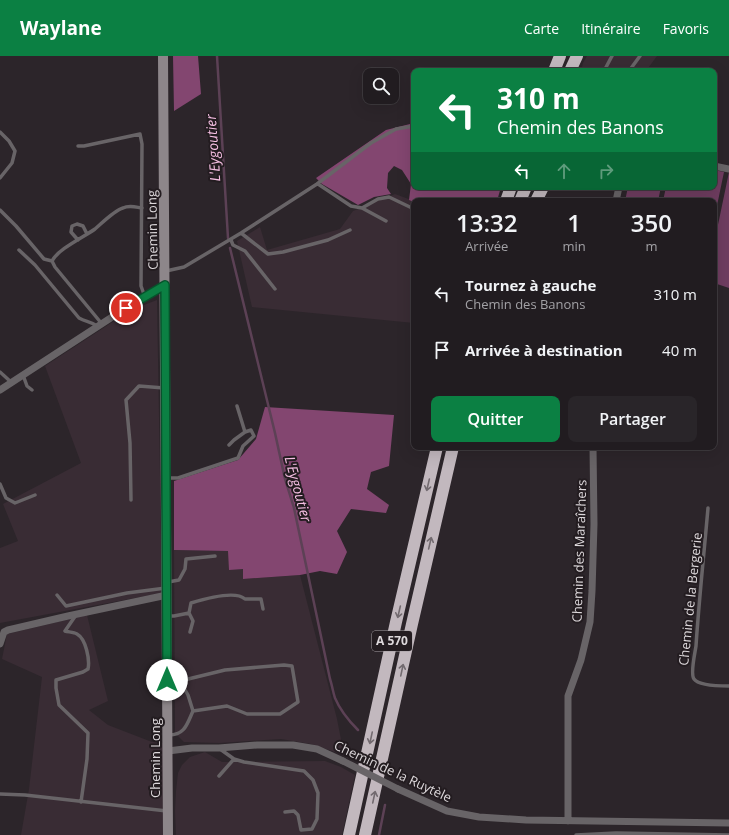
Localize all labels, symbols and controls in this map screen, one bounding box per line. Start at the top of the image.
text: Waylane [20,15,102,41]
text: Carte [524,19,559,38]
text: Itinéraire [581,19,641,38]
text: Favoris [663,19,709,38]
map controls [363,68,399,104]
button: search [363,68,399,104]
text: 310 m [497,79,580,117]
icon: left [431,84,483,136]
water label: L'Eygoutier [201,113,224,182]
text: Chemin des Banons [497,115,664,139]
icon: left [511,160,533,182]
icon: ahead [553,160,575,182]
icon: right [595,160,617,182]
street label: Chemin Long [142,190,162,270]
text: 13:32 [456,206,517,239]
text: 1 [567,206,581,239]
text: 350 [631,206,672,239]
text: Arrivée [465,237,508,255]
text: min [563,237,586,255]
text: m [645,237,657,255]
text: Tournez à gauche [465,275,596,295]
icon: left [431,283,453,305]
text: 310 m [653,284,697,304]
pin [109,291,143,325]
text: Chemin des Banons [465,295,586,313]
icon: arrive [115,297,137,319]
icon: arrive [431,339,453,361]
text: Arrivée à destination [465,340,623,360]
text: 40 m [662,340,697,360]
button: Quitter [431,396,560,442]
button: Partager [568,396,697,442]
water label: L'Eygoutier [281,454,316,524]
one-way arrow [424,478,431,491]
street label: Chemin des Maraîchers [568,479,590,623]
street label: Chemin de la Bergerie [674,531,706,667]
one-way arrow [427,537,435,550]
one-way arrow [394,605,402,618]
road number: A 570 [372,631,412,651]
position arrow [146,659,188,701]
one-way arrow [398,664,406,677]
street label: Chemin Long [146,718,164,798]
one-way arrow [366,732,374,745]
street label: Chemin de la Ruytèle [331,736,455,806]
one-way arrow [370,791,378,804]

